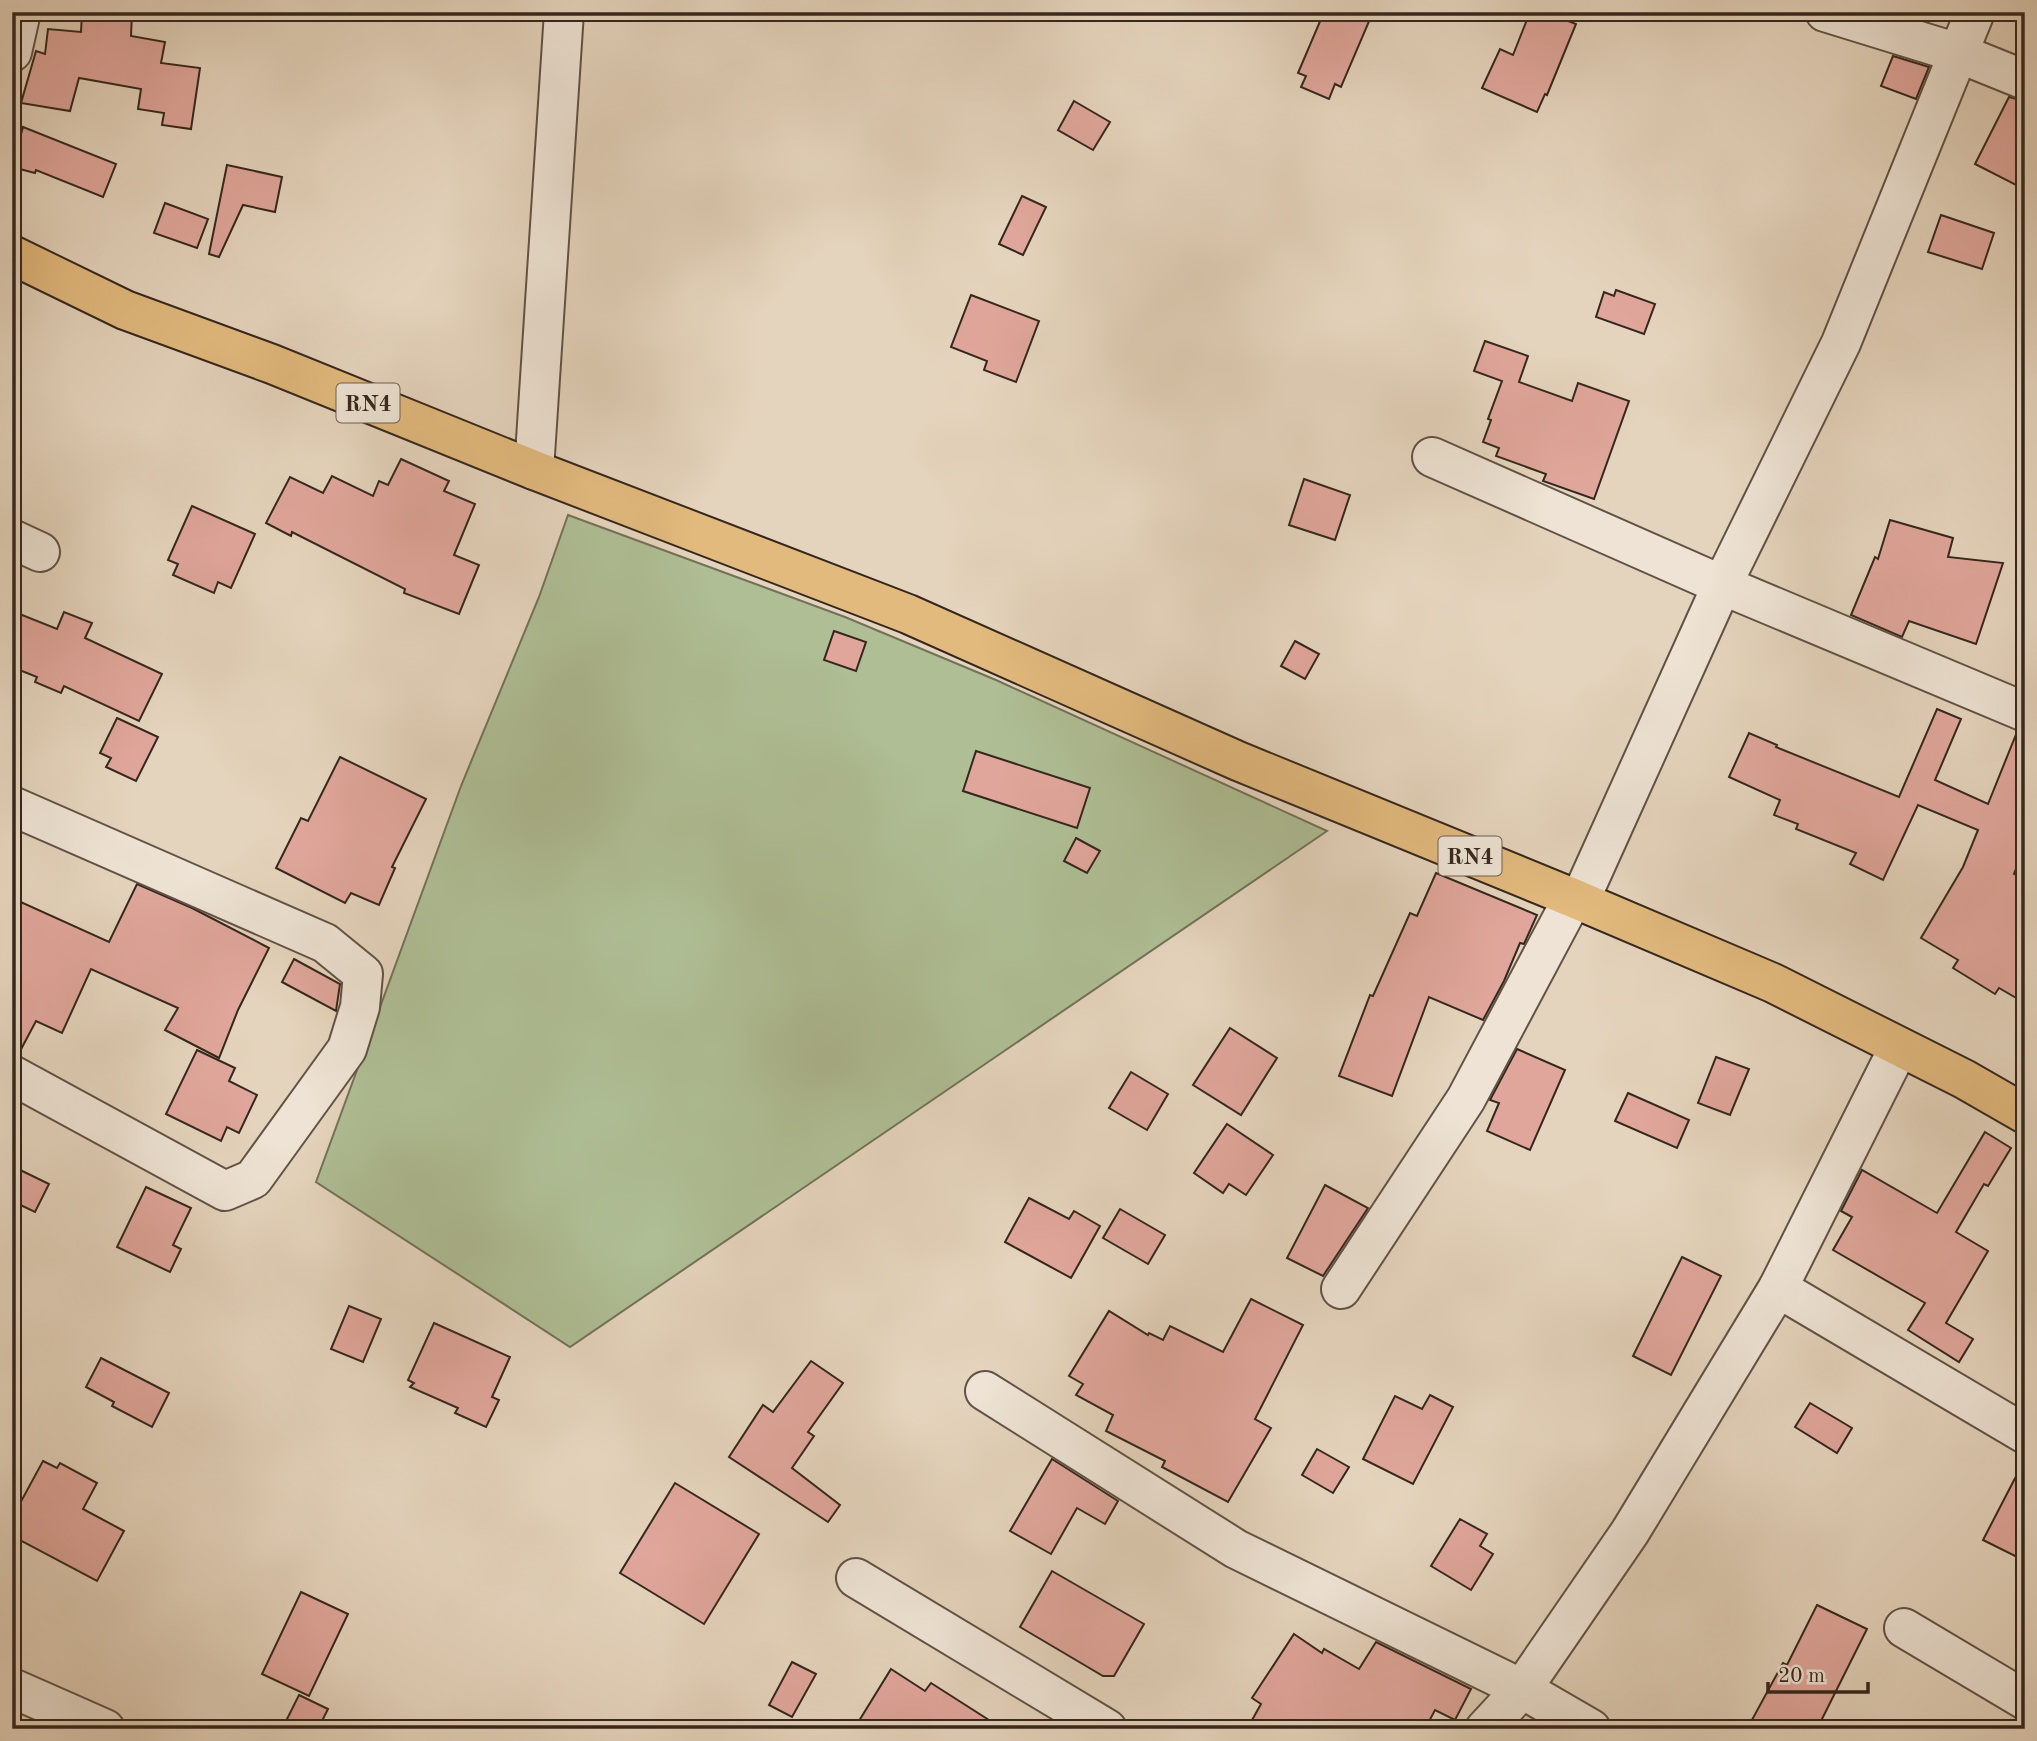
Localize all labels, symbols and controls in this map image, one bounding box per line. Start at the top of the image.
road number: RN4 [336,384,400,422]
road number: RN4 [1438,836,1502,876]
scale bar [1768,1650,1867,1694]
text: 20 m [1778,1666,1825,1687]

